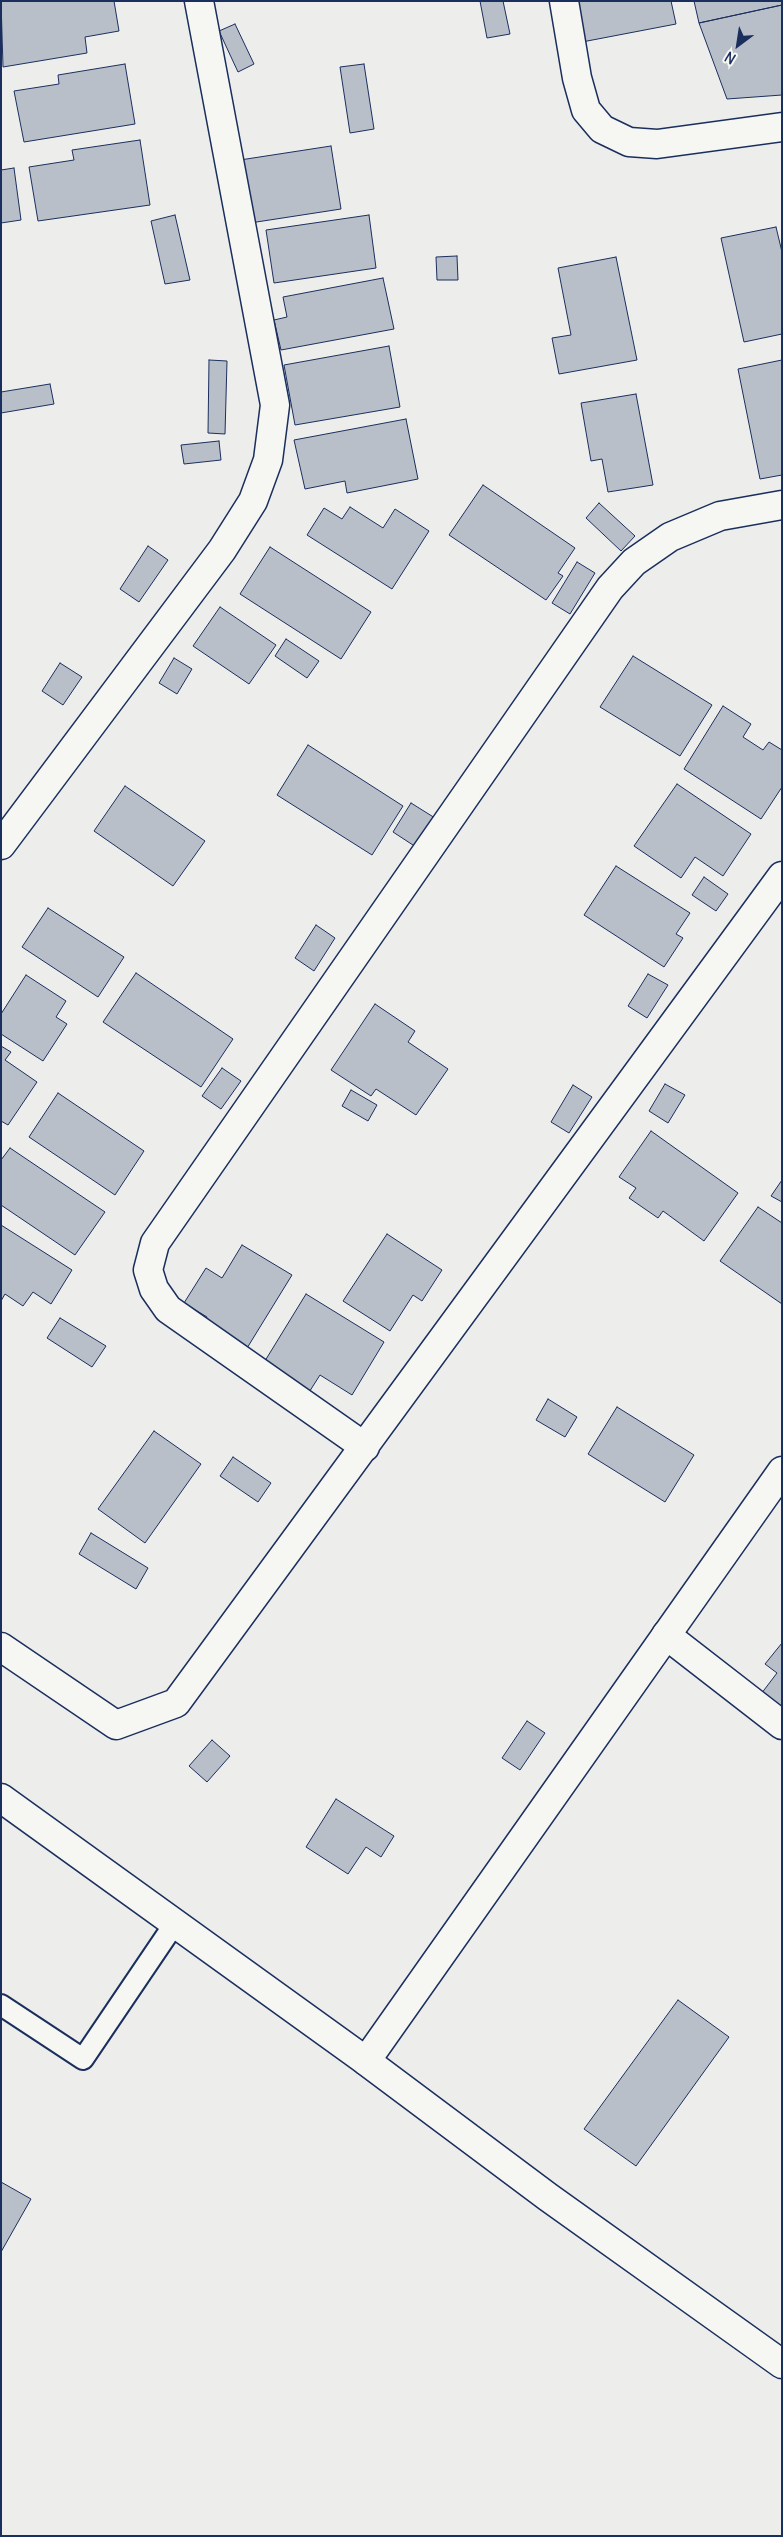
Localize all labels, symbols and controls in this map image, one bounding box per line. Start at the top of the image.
north arrow [713,20,763,70]
text: N [721,48,739,68]

